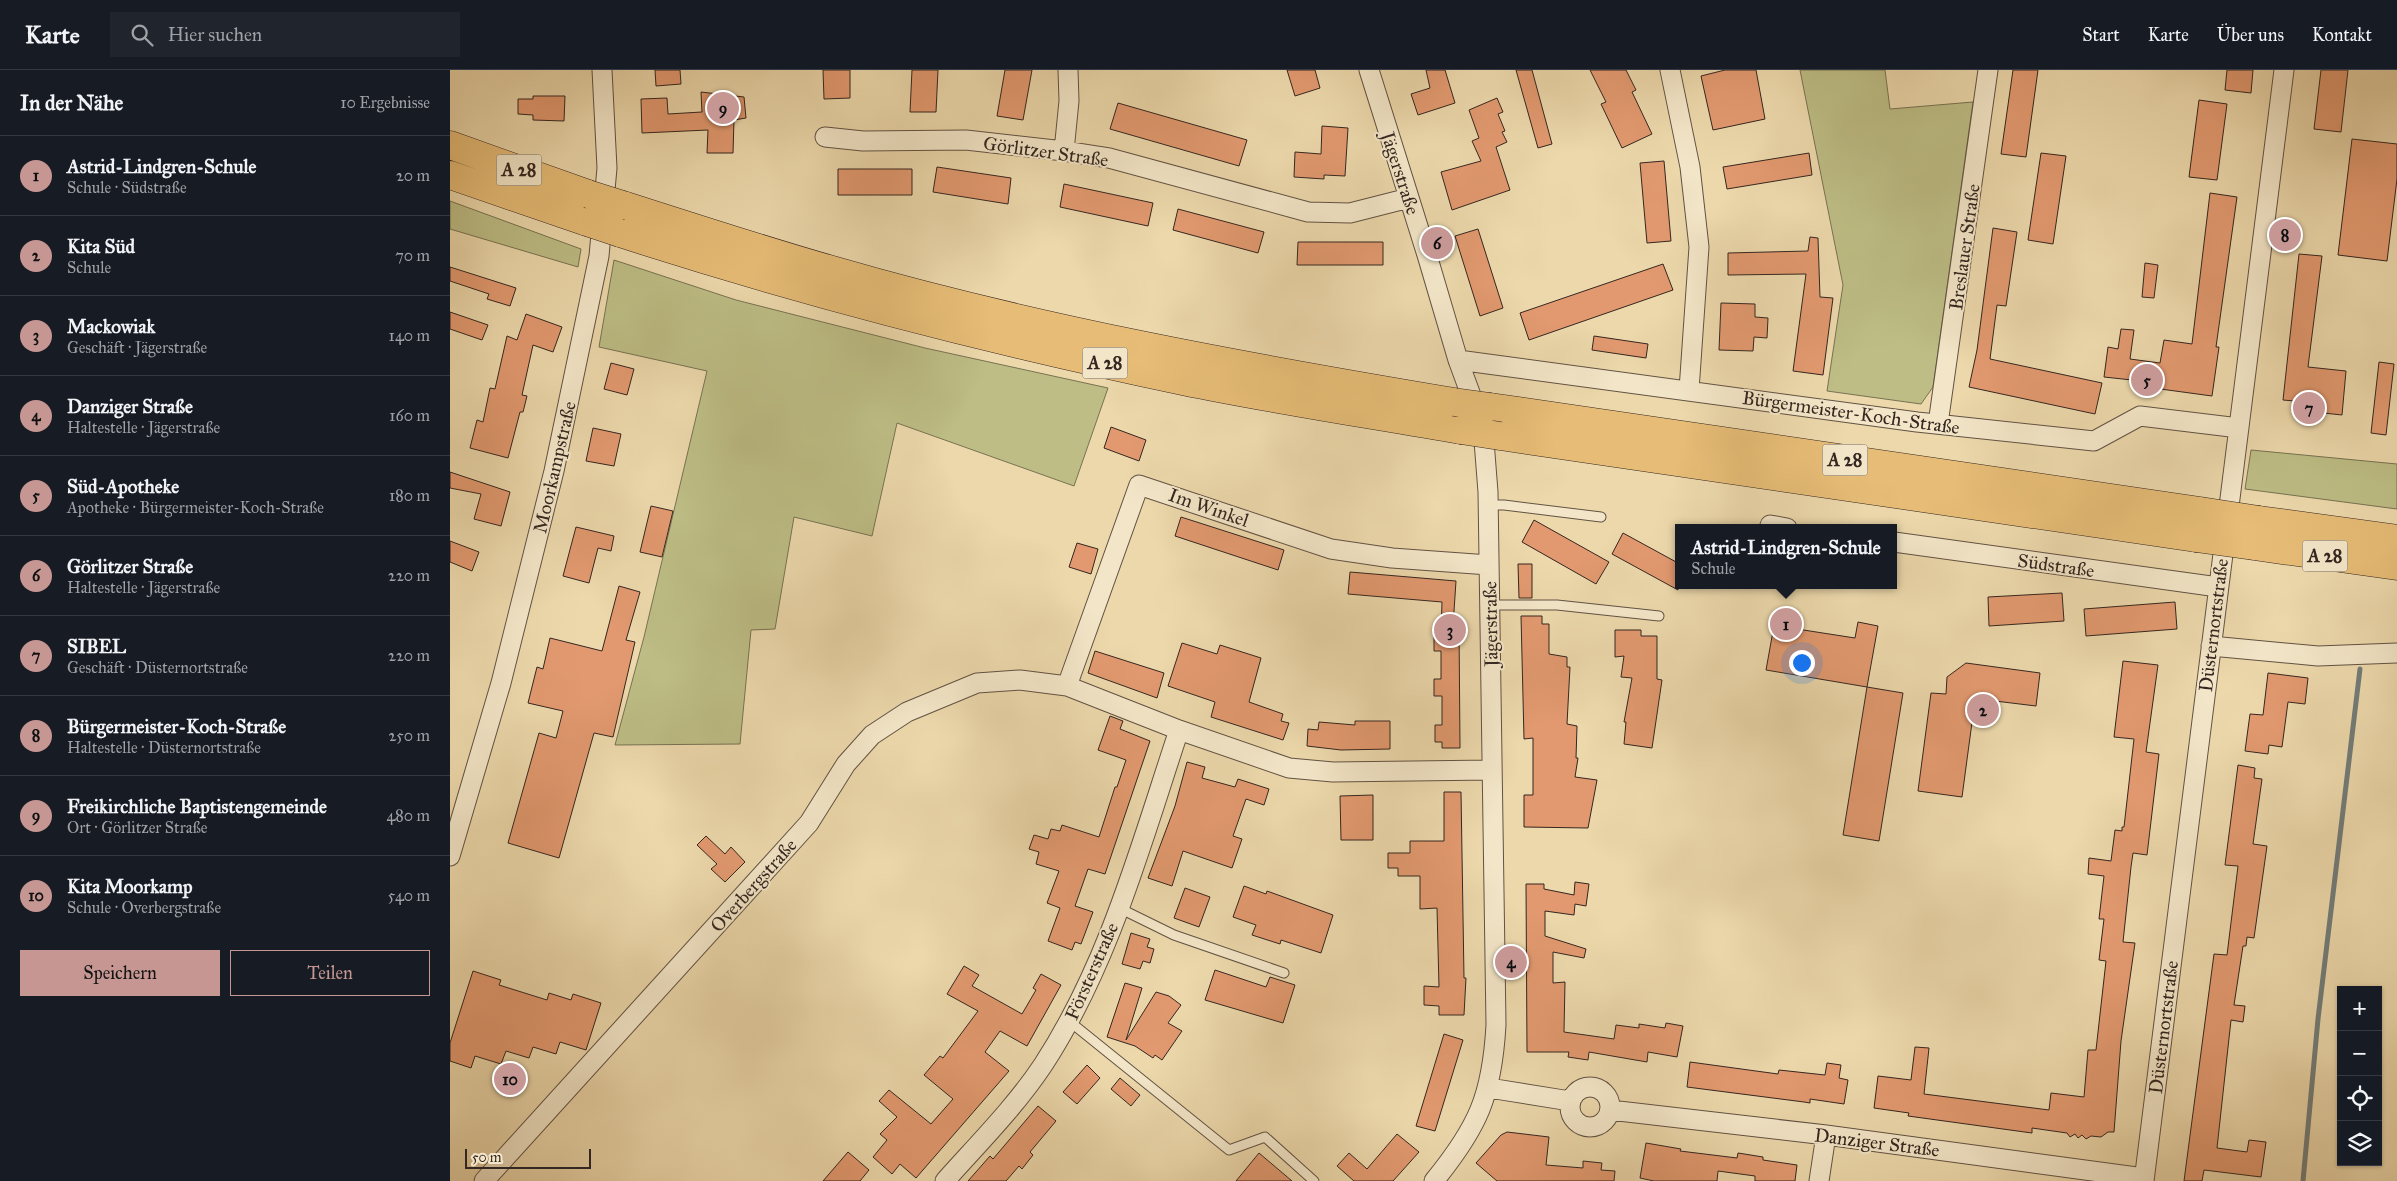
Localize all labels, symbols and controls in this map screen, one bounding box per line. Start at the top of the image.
search box [110,12,460,57]
text: Karte [25,20,80,50]
icon: search [128,21,156,49]
text: Hier suchen [168,23,262,46]
text: Start [2082,24,2120,46]
text: Karte [2148,24,2189,46]
text: Über uns [2217,24,2284,46]
text: Kontakt [2312,24,2372,46]
pin: 9 [707,89,739,127]
text: In der Nähe [20,90,123,116]
text: 10 Ergebnisse [340,93,430,112]
street label: Jägerstraße [1375,127,1425,218]
street label: Görlitzer Straße [982,131,1110,172]
road number: A 28 [496,154,542,186]
text: Astrid-Lindgren-Schule [67,155,257,178]
text: 1 [33,166,39,185]
text: 20 m [396,166,430,185]
text: Schule · Südstraße [67,178,187,197]
street label: Breslauer Straße [1944,182,1985,312]
pin: 8 [2269,216,2301,254]
pin: 6 [1421,224,1453,262]
text: Kita Süd [67,235,135,258]
text: 2 [32,246,40,265]
text: 70 m [395,246,430,265]
text: Schule [67,258,111,277]
text: Mackowiak [67,315,155,338]
text: 3 [33,326,39,345]
text: 140 m [389,326,430,345]
text: Geschäft · Jägerstraße [67,338,207,357]
road number: A 28 [1082,348,1128,378]
pin: 5 [2131,361,2163,399]
street label: Bürgermeister-Koch-Straße [1741,386,1961,440]
pin: 7 [2293,389,2325,427]
text: Danziger Straße [67,395,193,418]
street label: Moorkampstraße [528,399,581,535]
text: 4 [32,406,40,425]
text: 160 m [389,406,430,425]
text: Haltestelle · Jägerstraße [67,418,220,437]
road number: A 28 [1822,444,1868,476]
text: Süd-Apotheke [67,475,179,498]
street label: Im Winkel [1166,483,1253,532]
text: 5 [32,486,40,505]
text: 180 m [389,486,430,505]
text: Apotheke · Bürgermeister-Koch-Straße [67,498,324,517]
popup [1675,524,1897,589]
text: Astrid-Lindgren-Schule [1691,536,1881,559]
road number: A 28 [2302,541,2348,572]
street label: Südstraße [2016,549,2096,582]
text: Görlitzer Straße [67,555,193,578]
street label: Düsternortstraße [2194,557,2233,693]
text: Schule [1691,559,1735,578]
text: 6 [32,566,40,585]
text: 220 m [388,566,430,585]
text: Haltestelle · Jägerstraße [67,578,220,597]
street label: Jägerstraße [1478,581,1504,669]
pin: 1 [1770,605,1802,643]
pin: 3 [1434,611,1466,649]
text: SIBEL [67,635,126,658]
text: 7 [32,646,40,665]
text: 220 m [388,646,430,665]
your location [1789,650,1815,676]
text: Geschäft · Düsternortstraße [67,658,248,677]
pin: 2 [1967,691,1999,729]
text: Bürgermeister-Koch-Straße [67,715,286,738]
text: 8 [32,726,40,745]
text: 250 m [389,726,430,745]
text: Haltestelle · Düsternortstraße [67,738,261,757]
text: Freikirchliche Baptistengemeinde [67,795,327,818]
text: 9 [32,806,40,825]
text: 480 m [386,806,430,825]
text: Ort · Görlitzer Straße [67,818,207,837]
street label: Overbergstraße [705,834,802,938]
text: Kita Moorkamp [67,875,193,898]
text: 10 [28,886,44,905]
text: 540 m [388,886,430,905]
text: Schule · Overbergstraße [67,898,221,917]
street label: Försterstraße [1060,919,1123,1024]
pin: 4 [1495,943,1527,981]
button: Speichern [20,950,220,996]
button: Teilen [230,950,430,996]
street label: Düsternortstraße [2144,959,2183,1095]
map controls [2337,986,2382,1166]
button: + [2337,986,2382,1031]
button: − [2337,1031,2382,1076]
pin: 10 [494,1060,526,1098]
button: locate [2337,1076,2382,1121]
button: layers [2337,1121,2382,1166]
street label: Danziger Straße [1813,1123,1941,1163]
scale bar [465,1146,591,1169]
text: 50 m [472,1149,501,1166]

